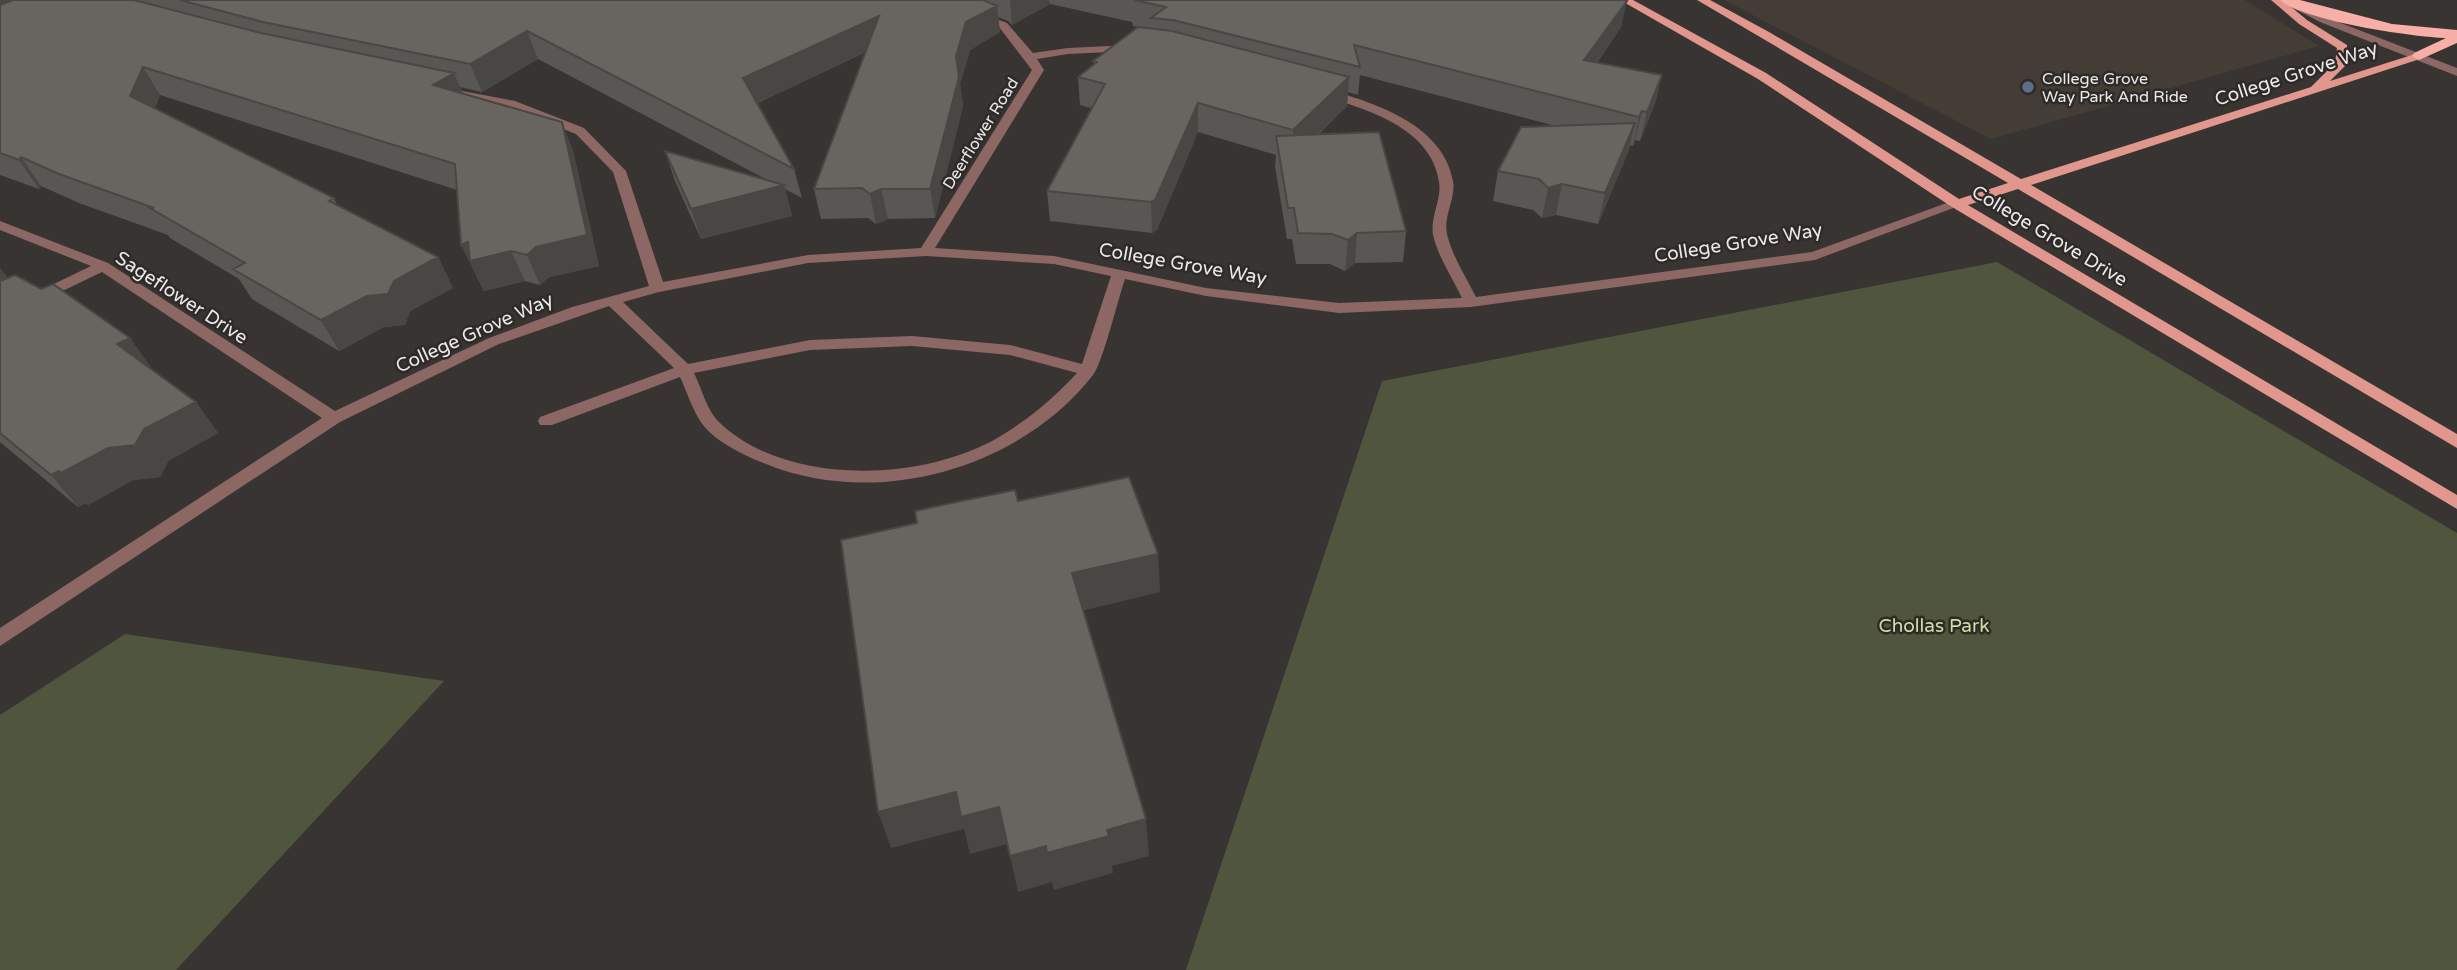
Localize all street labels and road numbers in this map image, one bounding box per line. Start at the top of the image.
street label: College Grove Way [2212,37,2381,111]
street label: Deerflower Road [938,74,1023,193]
street label: College Grove Drive [1968,181,2131,291]
street label: College Grove Way [1653,219,1824,267]
street label: College Grove Way [1097,238,1268,290]
street label: Sageflower Drive [111,247,252,349]
street label: College Grove Way [392,288,557,378]

